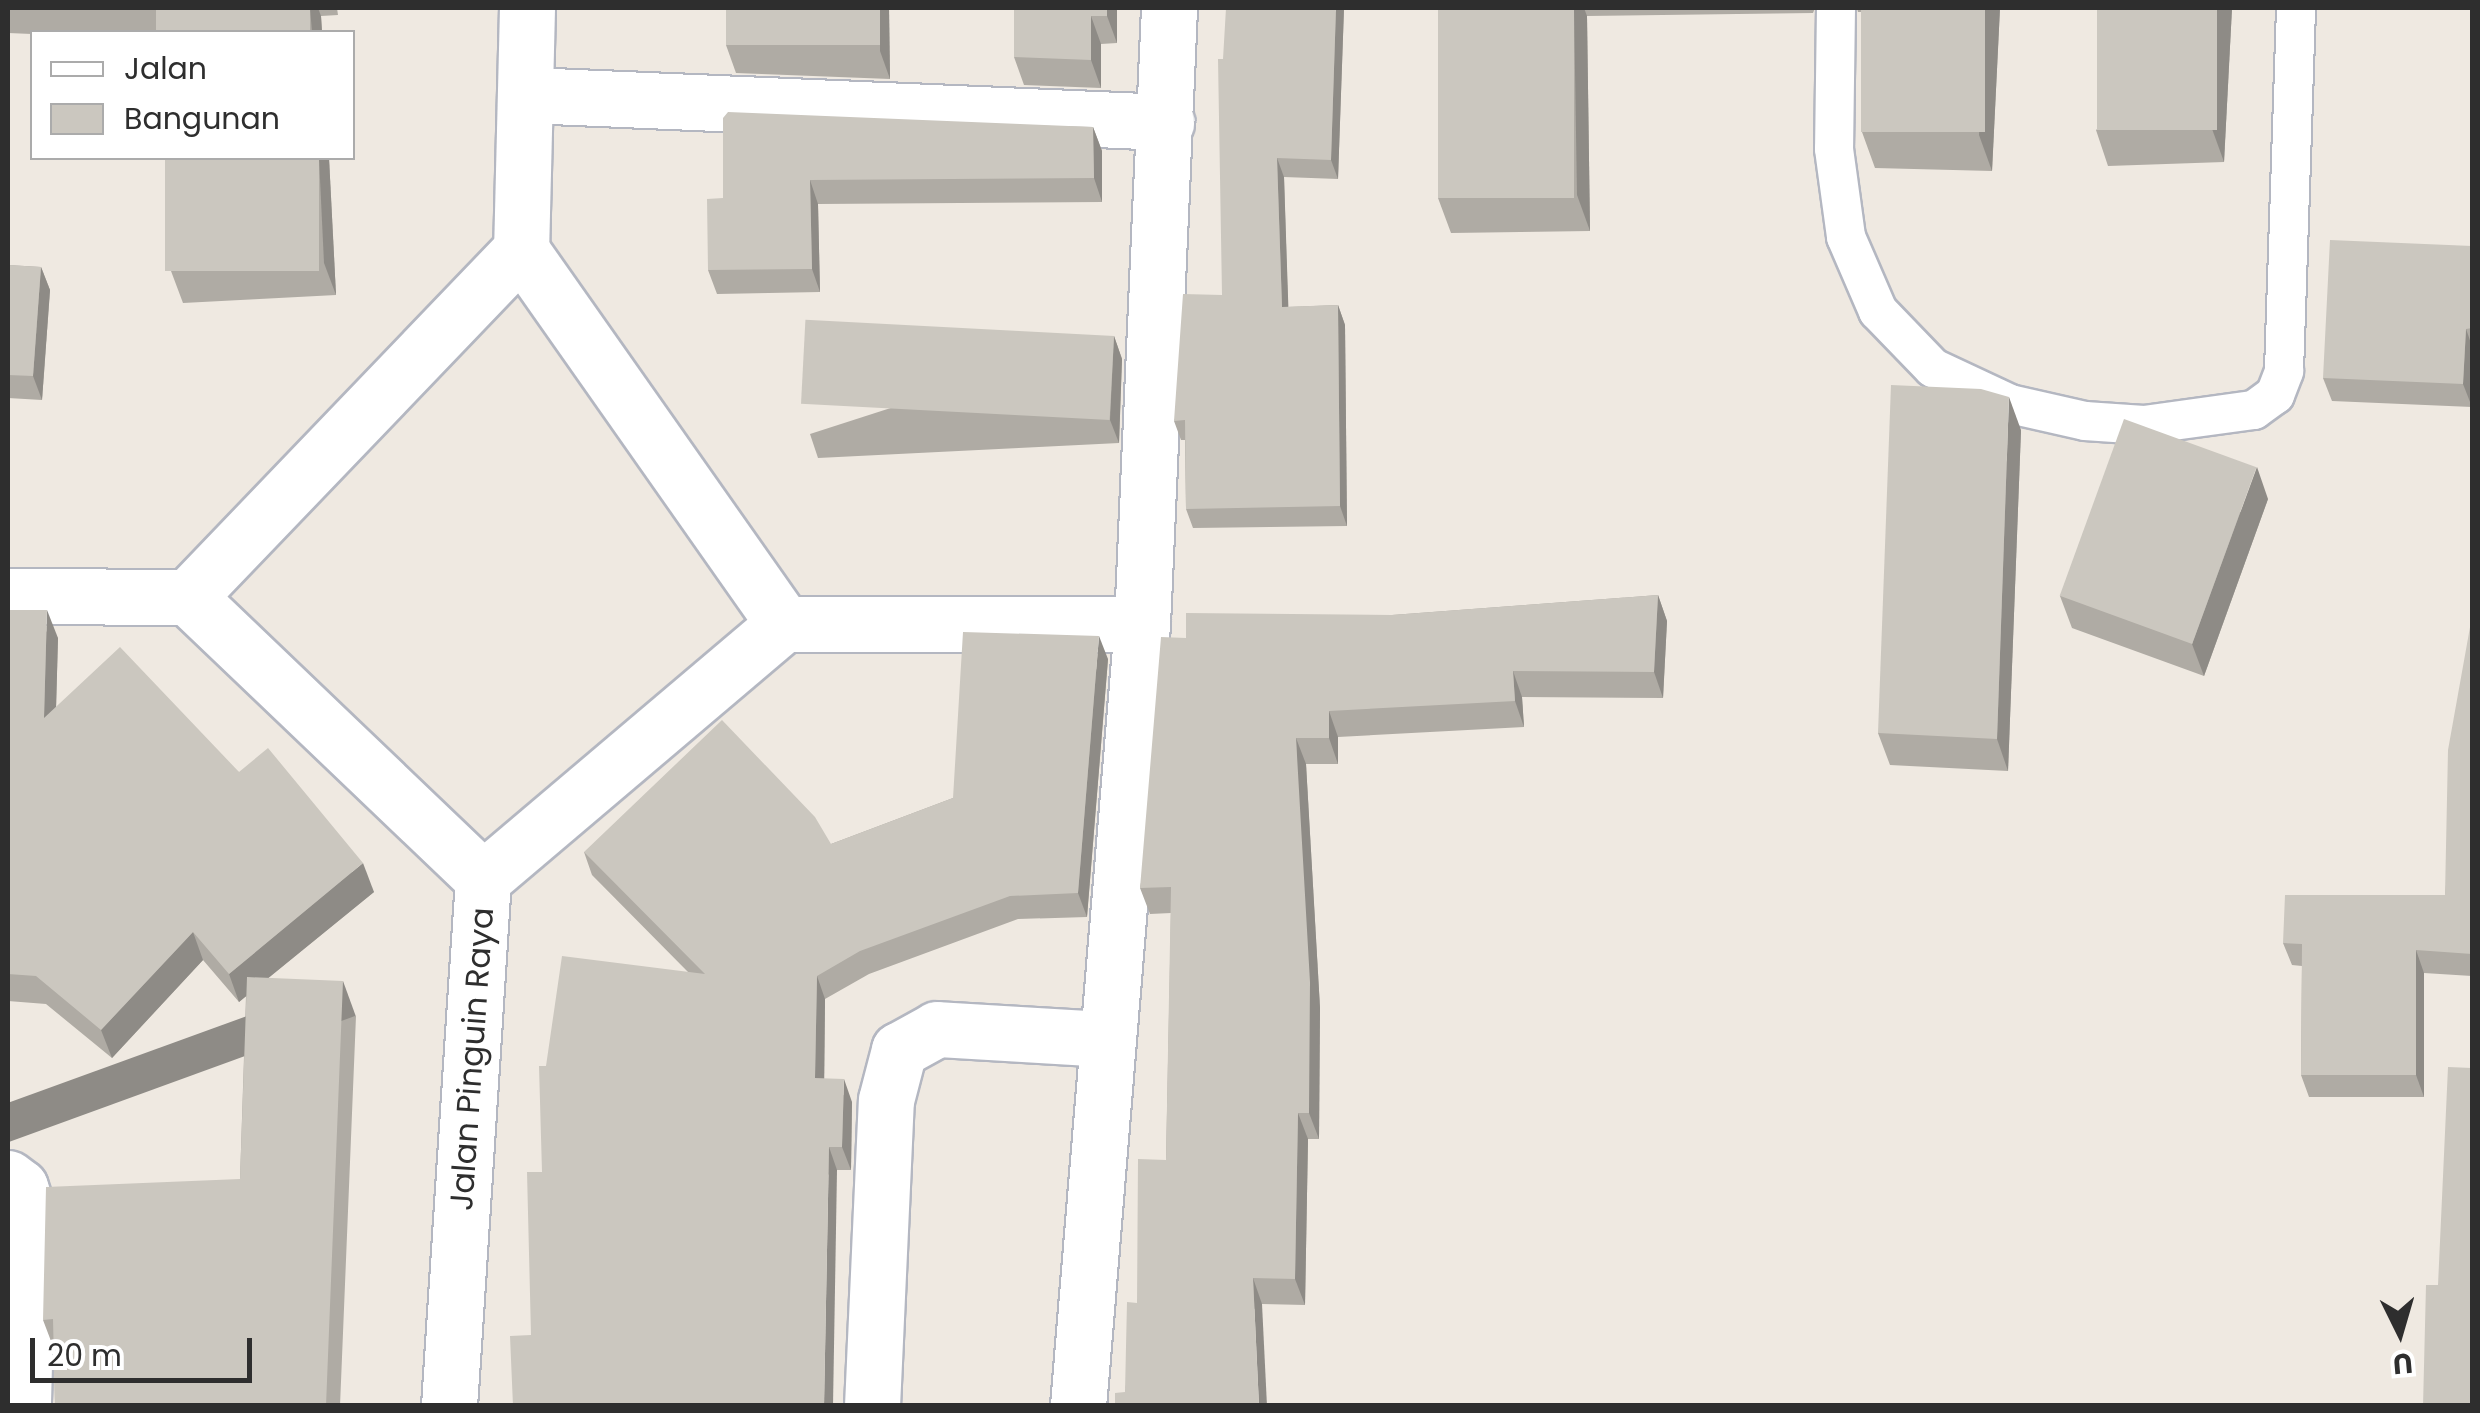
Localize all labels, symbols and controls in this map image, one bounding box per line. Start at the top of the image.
legend [30,30,355,160]
text: Jalan [124,47,207,90]
text: Bangunan [124,97,280,140]
street label: Jalan Pinguin Raya [442,906,502,1212]
north arrow [2350,1283,2450,1383]
scale bar [35,1318,258,1380]
text: 20 m [47,1334,122,1377]
text: U [2391,1343,2414,1384]

